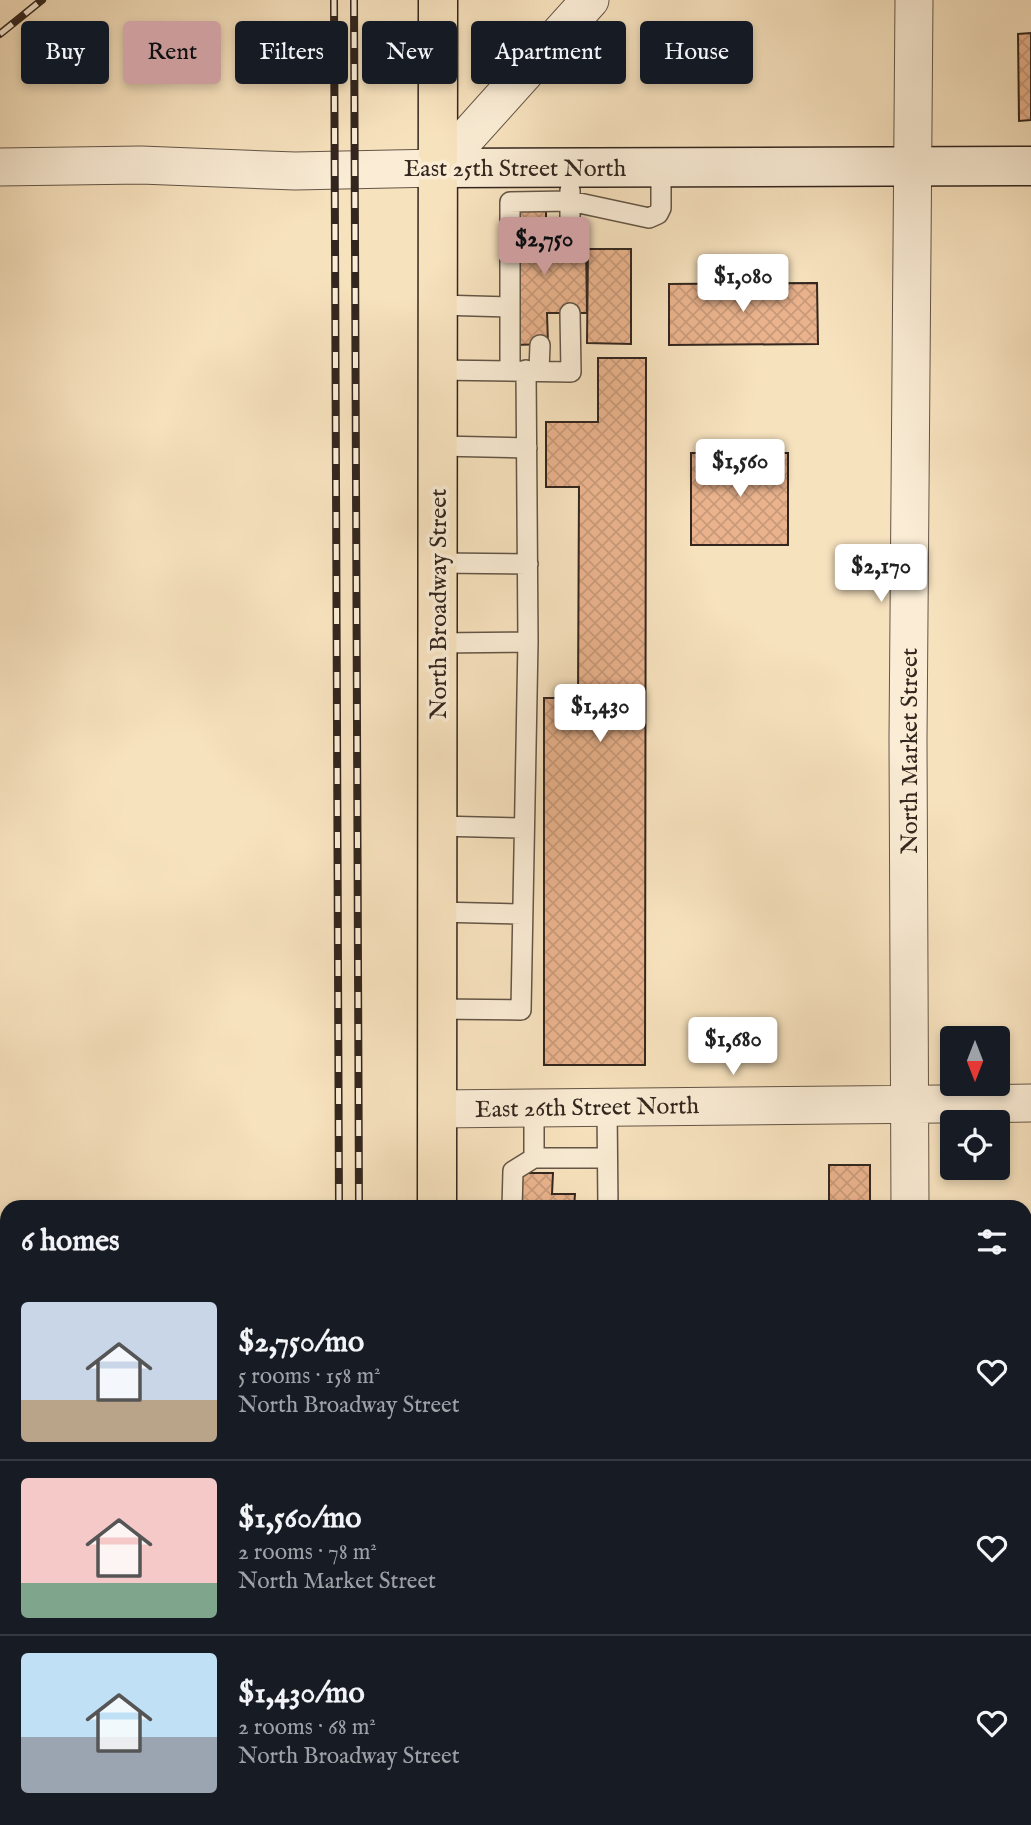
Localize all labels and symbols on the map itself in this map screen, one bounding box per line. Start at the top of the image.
street label: East 25th Street North [404,154,627,185]
pin: $2,750 [487,218,601,277]
pin: $1,080 [686,254,800,314]
pin: $1,560 [683,440,797,499]
street label: North Broadway Street [424,488,455,720]
pin: $2,170 [824,544,938,604]
street label: North Market Street [895,648,926,854]
pin: $1,430 [543,684,657,744]
pin: $1,680 [676,1018,790,1077]
north arrow [940,1026,1010,1096]
street label: East 26th Street North [475,1091,700,1126]

